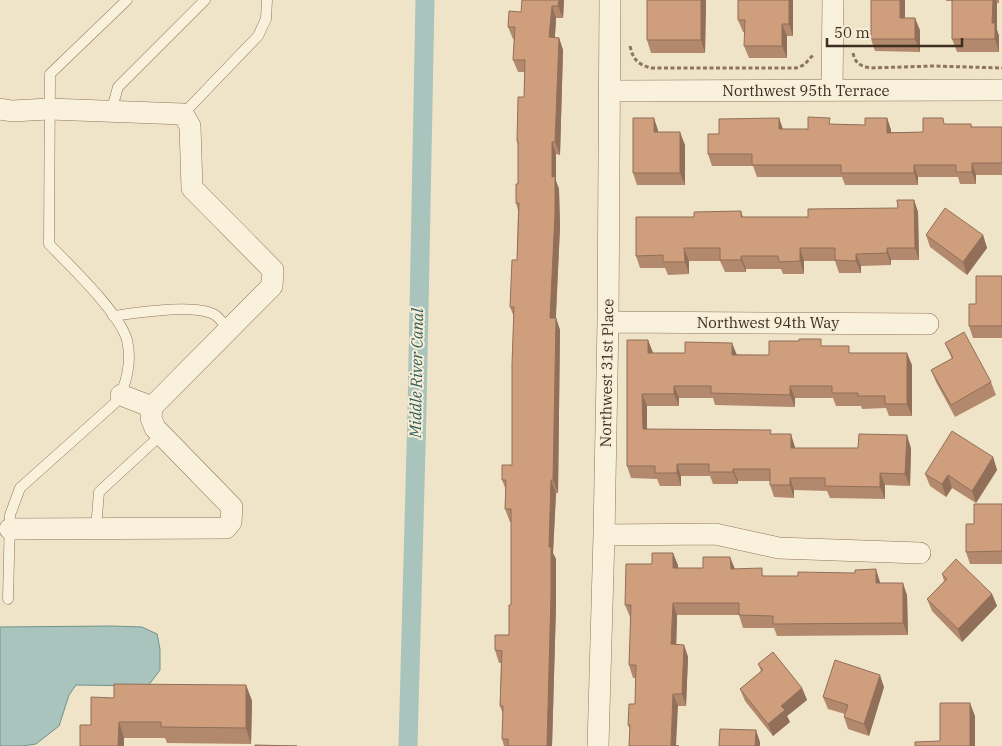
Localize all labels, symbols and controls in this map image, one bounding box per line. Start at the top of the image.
scale bar [827,15,962,47]
text: 50 m [834,23,870,42]
street label: Northwest 95th Terrace [722,81,890,100]
street label: Northwest 31st Place [596,299,617,447]
water label: Middle River Canal [405,307,427,439]
street label: Northwest 94th Way [697,313,839,332]

